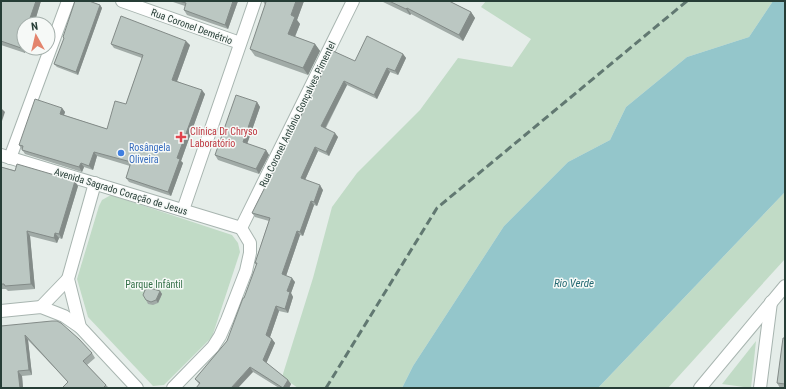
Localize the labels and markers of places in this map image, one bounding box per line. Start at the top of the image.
place label: Clínica Dr Chryso Laboratório [190,126,258,149]
marker: Clínica Dr Chryso Laboratório [175,131,187,143]
place label: Rosângela Oliveira [129,142,170,165]
marker: Rosângela Oliveira [116,148,126,158]

